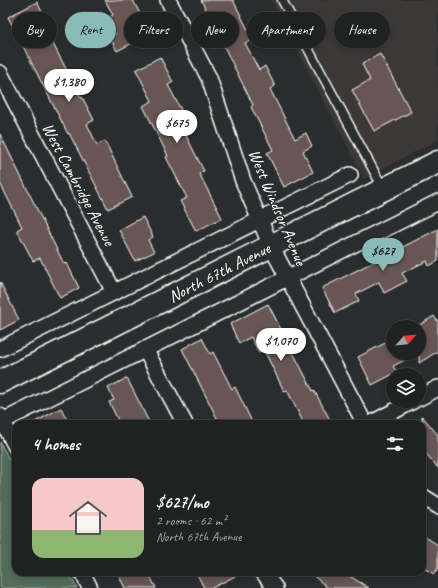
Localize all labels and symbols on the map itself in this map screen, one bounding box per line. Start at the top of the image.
pin: $1,380 [36,69,102,103]
pin: $675 [153,110,201,144]
street label: West Cambridge Avenue [37,119,120,251]
street label: West Windsor Avenue [244,146,312,270]
street label: North 67th Avenue [165,237,275,307]
pin: $627 [359,238,407,272]
north arrow [386,320,426,360]
pin: $1,070 [248,328,314,362]

